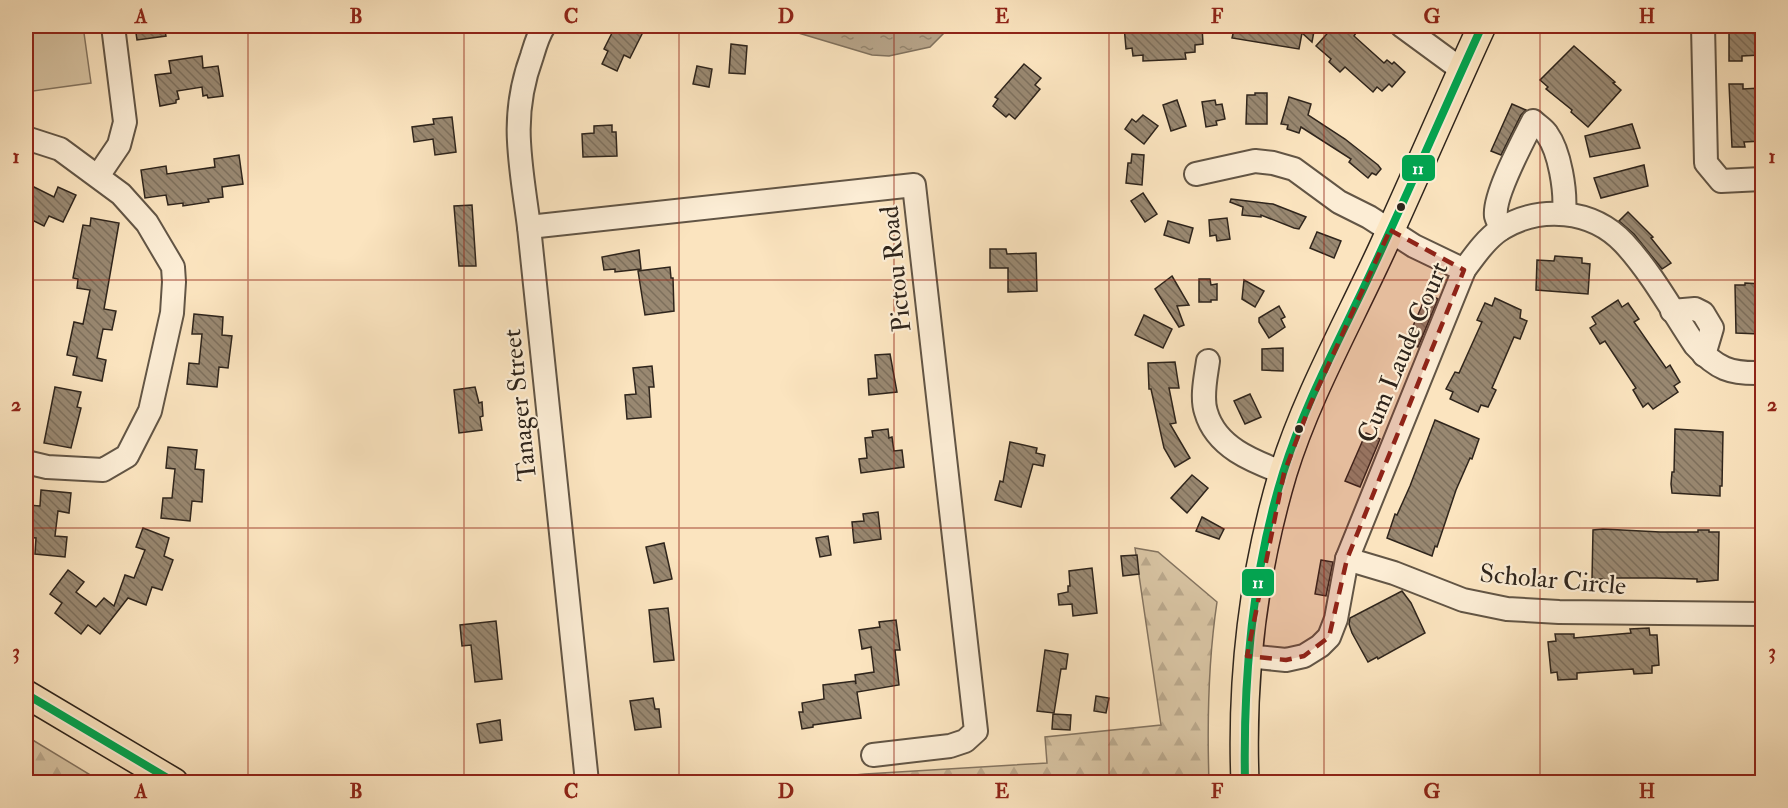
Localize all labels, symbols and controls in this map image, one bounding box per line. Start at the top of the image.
text: A [134,4,148,29]
text: B [349,4,363,29]
text: C [564,4,578,29]
text: D [778,4,794,29]
text: E [995,4,1010,29]
text: F [1211,4,1224,29]
text: G [1424,4,1441,29]
text: H [1639,4,1655,29]
text: 1 [12,144,20,169]
text: 1 [1768,144,1776,169]
line badge: 11 [1401,154,1436,182]
text: 11 [1412,159,1424,179]
unlabelled marker [1395,201,1407,213]
street label: Pictou Road [873,204,919,333]
street label: Cum Laude Court [1350,257,1455,448]
street label: Tanager Street [496,327,544,482]
text: 2 [11,392,21,417]
text: 2 [1767,392,1777,417]
unlabelled marker [1293,423,1305,435]
street label: Scholar Circle [1478,558,1628,602]
line badge: 11 [1241,568,1275,597]
text: 11 [1252,573,1264,593]
text: 3 [12,639,20,664]
text: 3 [1768,639,1776,664]
text: A [134,779,148,804]
text: B [349,779,363,804]
text: C [564,779,578,804]
text: D [778,779,794,804]
text: E [995,779,1010,804]
text: F [1211,779,1224,804]
text: G [1424,779,1441,804]
text: H [1639,779,1655,804]

